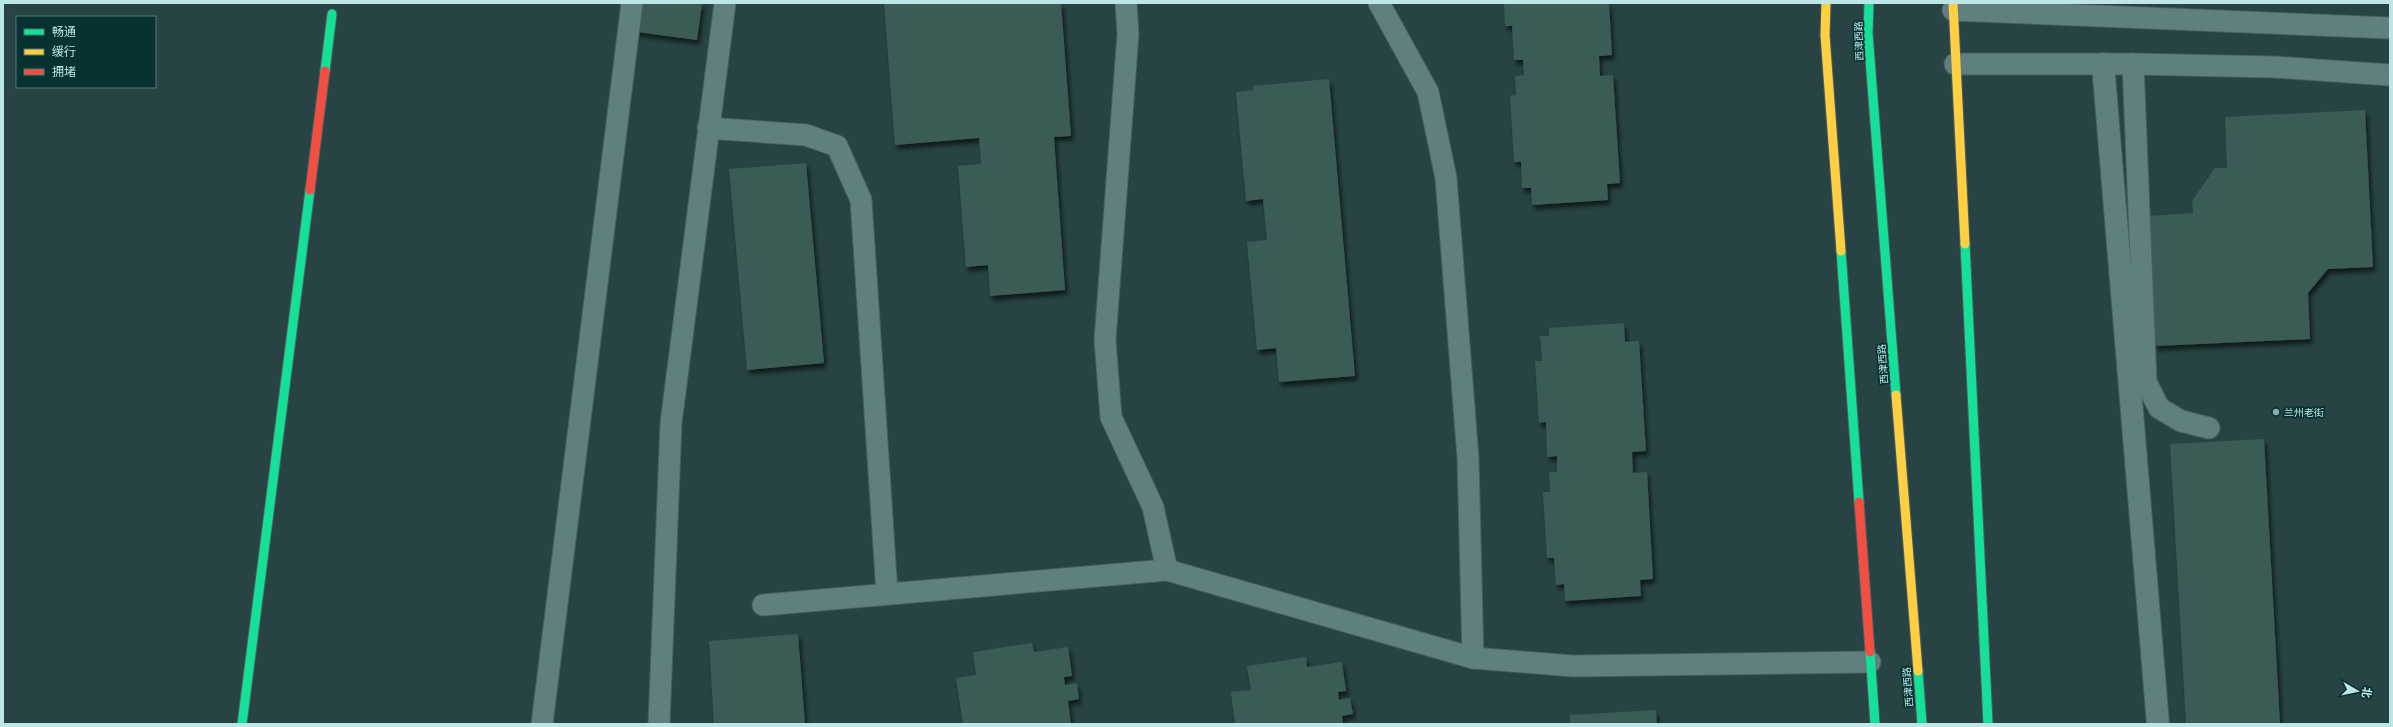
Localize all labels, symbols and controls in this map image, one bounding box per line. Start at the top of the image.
legend [16,16,156,88]
street label: 西津西路 [1852,21,1866,61]
text: 畅通 [52,24,76,39]
text: 缓行 [52,44,76,59]
text: 拥堵 [52,64,76,79]
street label: 西津西路 [1875,344,1891,384]
place label: 兰州老街 [2284,406,2324,419]
marker: 兰州老街 [2271,407,2281,417]
street label: 西津西路 [1900,667,1916,707]
north arrow [2337,671,2377,711]
text: 北 [2359,686,2375,699]

